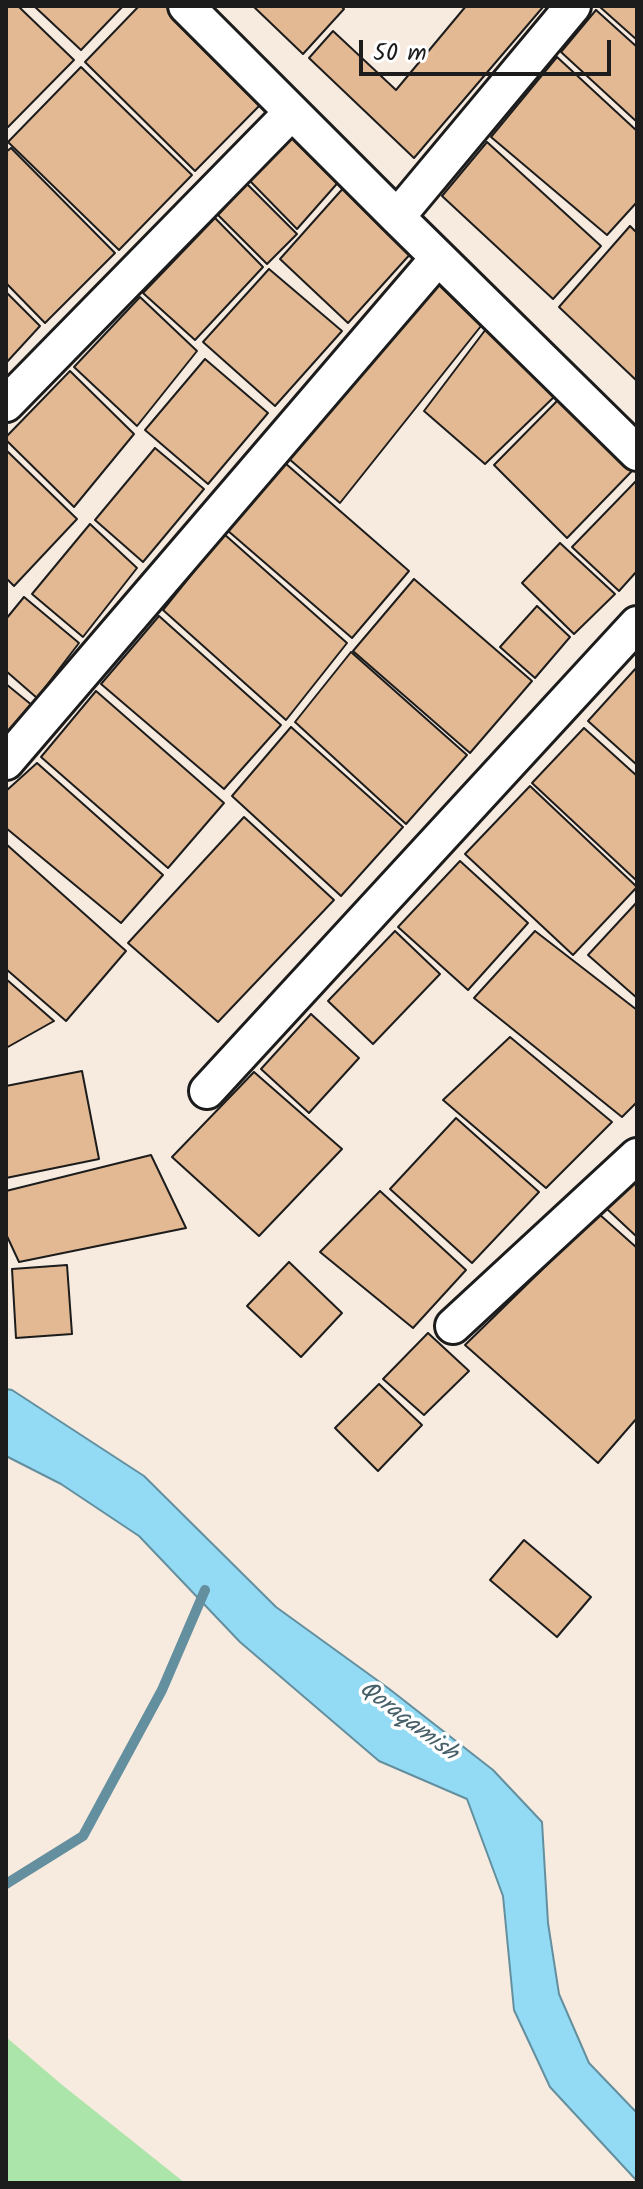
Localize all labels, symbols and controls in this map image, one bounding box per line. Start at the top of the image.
scale bar [363,24,615,74]
text: 50 m [373,34,427,73]
water label: Qoraqamish [352,1677,462,1769]

